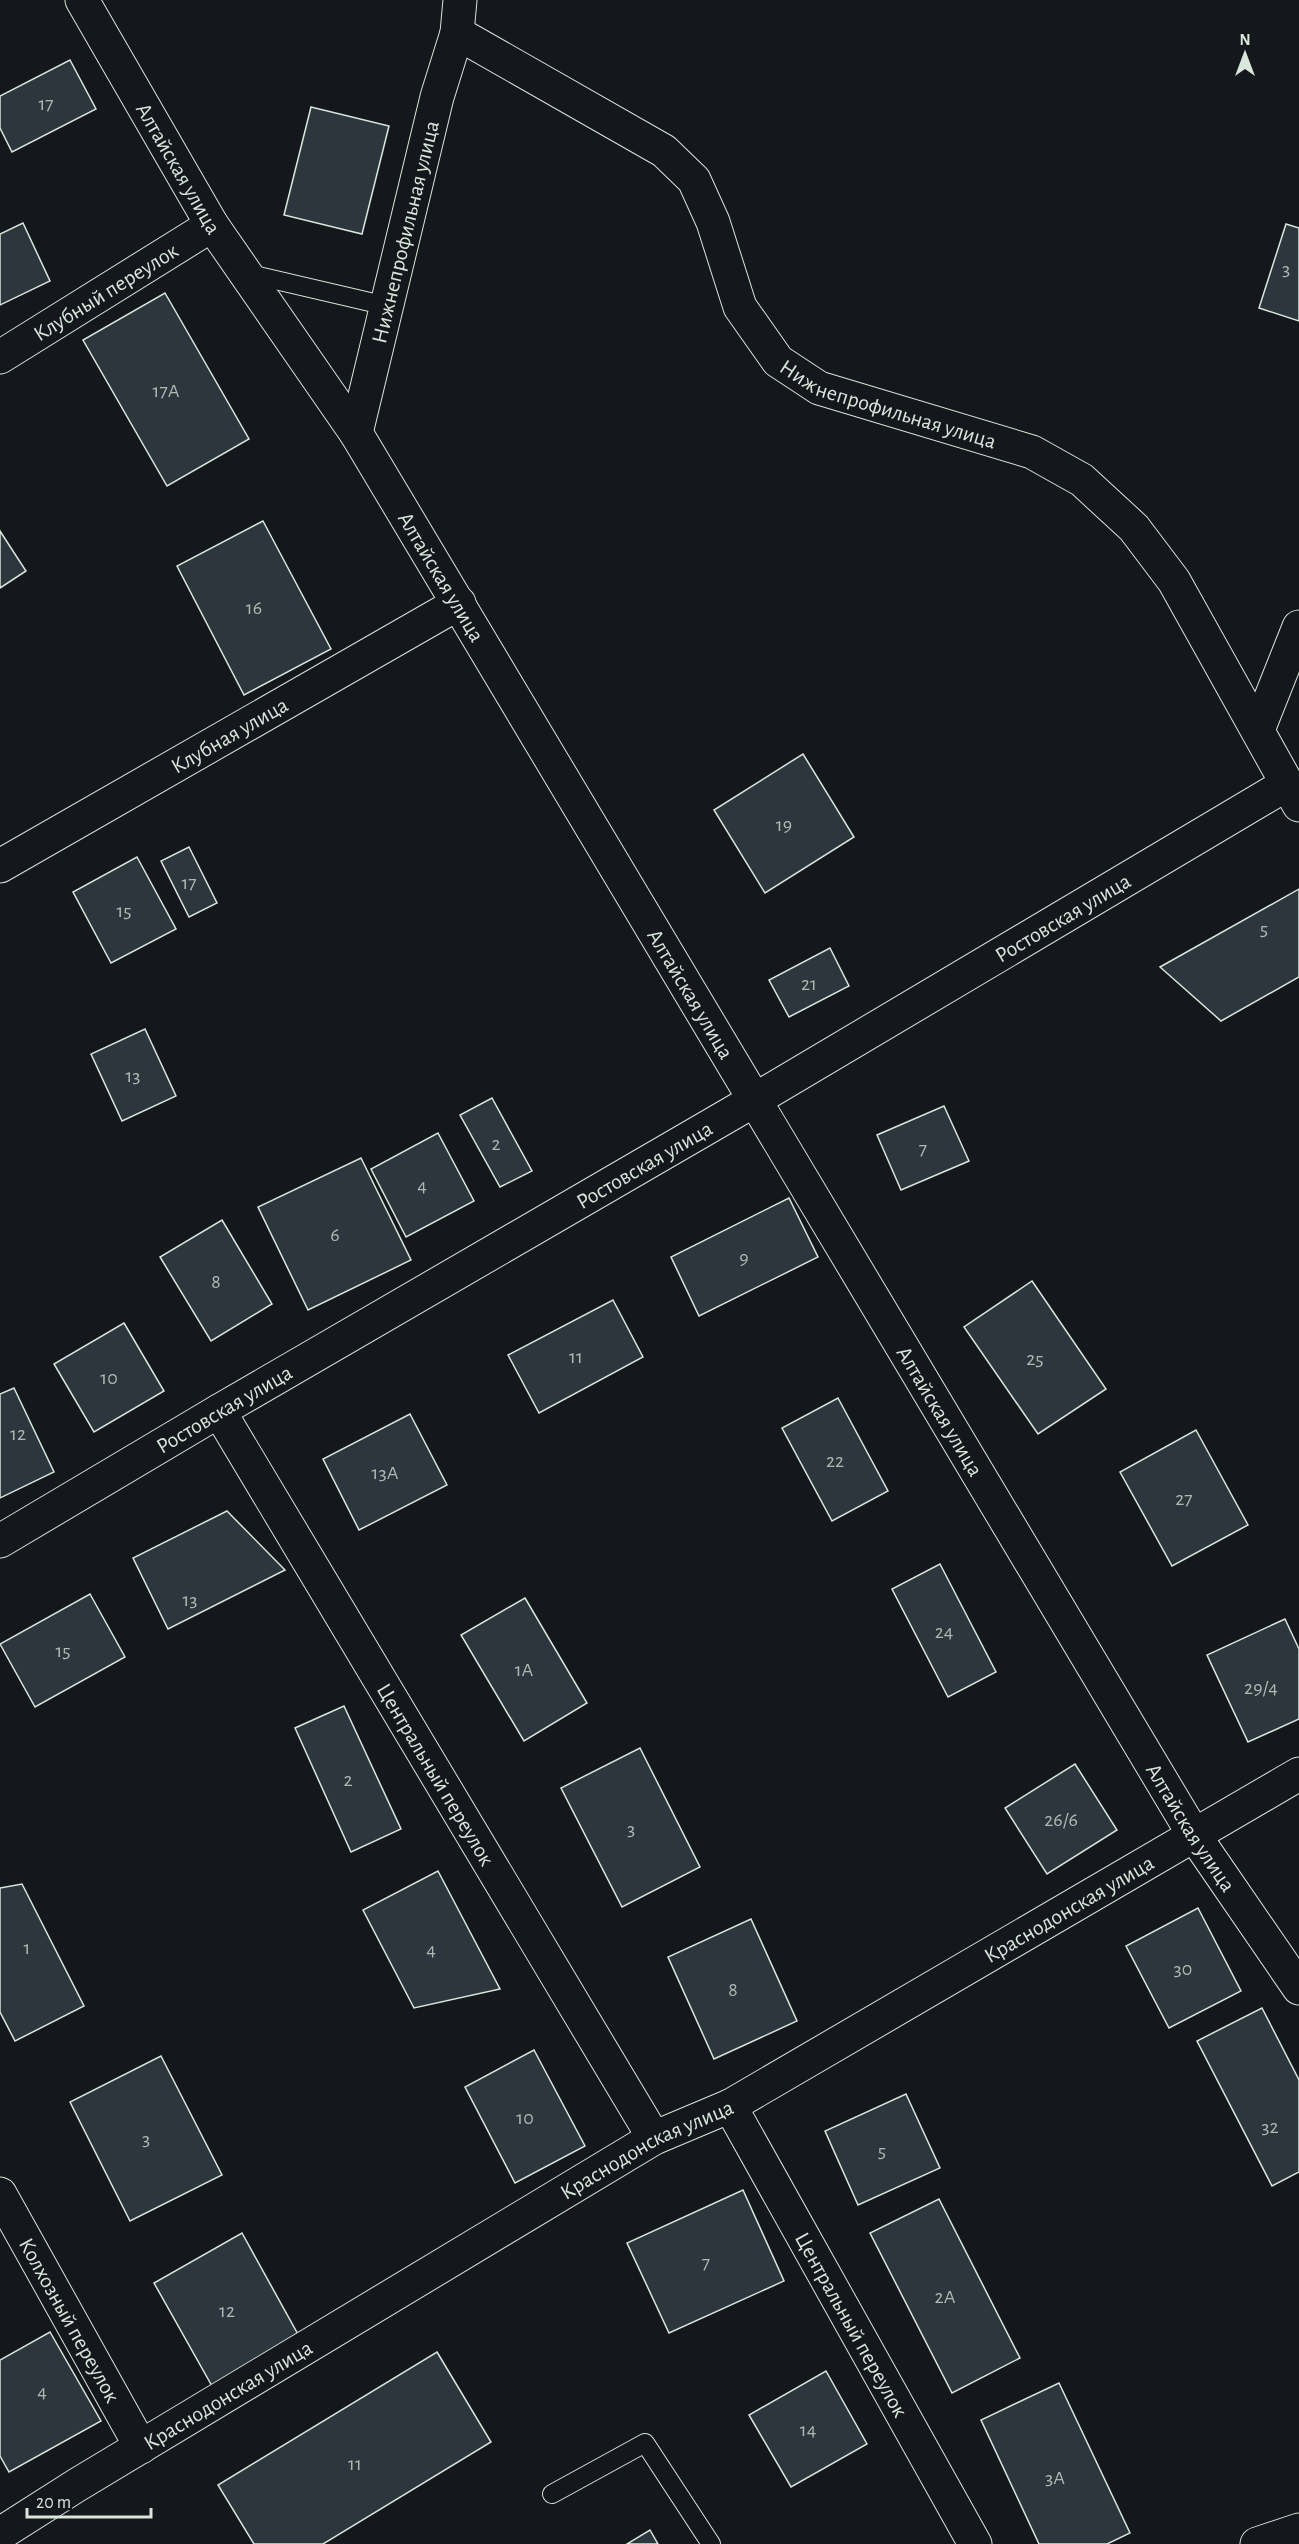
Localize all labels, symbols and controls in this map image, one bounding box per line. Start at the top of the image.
north arrow [1215,24,1275,84]
text: N [1239,32,1251,48]
house number: 17 [38,94,54,114]
street label: Алтайская улица [132,99,225,238]
street label: Нижнепрофильная улица [368,118,443,346]
street label: Клубный переулок [30,239,182,345]
house number: 3 [1282,259,1290,279]
street label: Нижнепрофильная улица [776,356,999,453]
house number: 17А [153,381,180,401]
street label: Алтайская улица [394,508,488,646]
house number: 16 [246,598,262,618]
street label: Клубная улица [167,694,292,778]
house number: 19 [776,815,792,835]
street label: Ростовская улица [991,870,1134,967]
house number: 17 [181,873,197,893]
house number: 15 [116,901,132,921]
house number: 5 [1260,919,1268,939]
street label: Алтайская улица [643,925,737,1063]
house number: 21 [801,974,817,994]
house number: 13 [125,1066,141,1086]
street label: Ростовская улица [573,1117,716,1213]
house number: 2 [491,1134,501,1154]
house number: 7 [919,1139,927,1159]
house number: 4 [417,1176,427,1196]
house number: 6 [330,1225,340,1245]
house number: 9 [739,1248,749,1268]
house number: 8 [211,1272,221,1292]
street label: Алтайская улица [892,1343,987,1480]
house number: 11 [569,1347,583,1367]
house number: 25 [1026,1349,1044,1369]
street label: Ростовская улица [153,1361,296,1458]
house number: 10 [100,1368,118,1388]
house number: 12 [10,1424,26,1444]
house number: 22 [826,1451,844,1471]
house number: 13А [372,1463,399,1483]
house number: 27 [1175,1489,1193,1509]
house number: 13 [182,1590,198,1610]
house number: 24 [935,1622,953,1642]
house number: 15 [55,1641,71,1661]
house number: 1А [515,1660,534,1680]
house number: 29/4 [1244,1678,1278,1698]
street label: Центральный переулок [372,1680,498,1869]
street label: Алтайская улица [1142,1760,1239,1896]
house number: 2 [343,1770,353,1790]
house number: 26/6 [1044,1810,1078,1830]
house number: 3 [627,1819,635,1839]
street label: Краснодонская улица [980,1851,1158,1967]
house number: 1 [24,1938,30,1958]
house number: 4 [426,1940,436,1960]
house number: 30 [1174,1959,1192,1979]
house number: 8 [728,1980,738,2000]
street label: Краснодонская улица [556,2096,737,2204]
house number: 10 [516,2108,534,2128]
house number: 32 [1261,2117,1279,2137]
house number: 3 [142,2129,150,2149]
house number: 5 [878,2141,886,2161]
street label: Центральный переулок [791,2228,912,2421]
street label: Колхозный переулок [15,2234,124,2406]
house number: 7 [702,2253,710,2273]
house number: 2А [935,2287,956,2307]
house number: 12 [219,2301,235,2321]
street label: Краснодонская улица [140,2336,316,2454]
house number: 4 [37,2382,47,2402]
house number: 14 [800,2420,816,2440]
house number: 11 [348,2454,362,2474]
house number: 3А [1045,2468,1065,2488]
scale bar [27,2481,152,2519]
text: 20 m [36,2494,71,2512]

